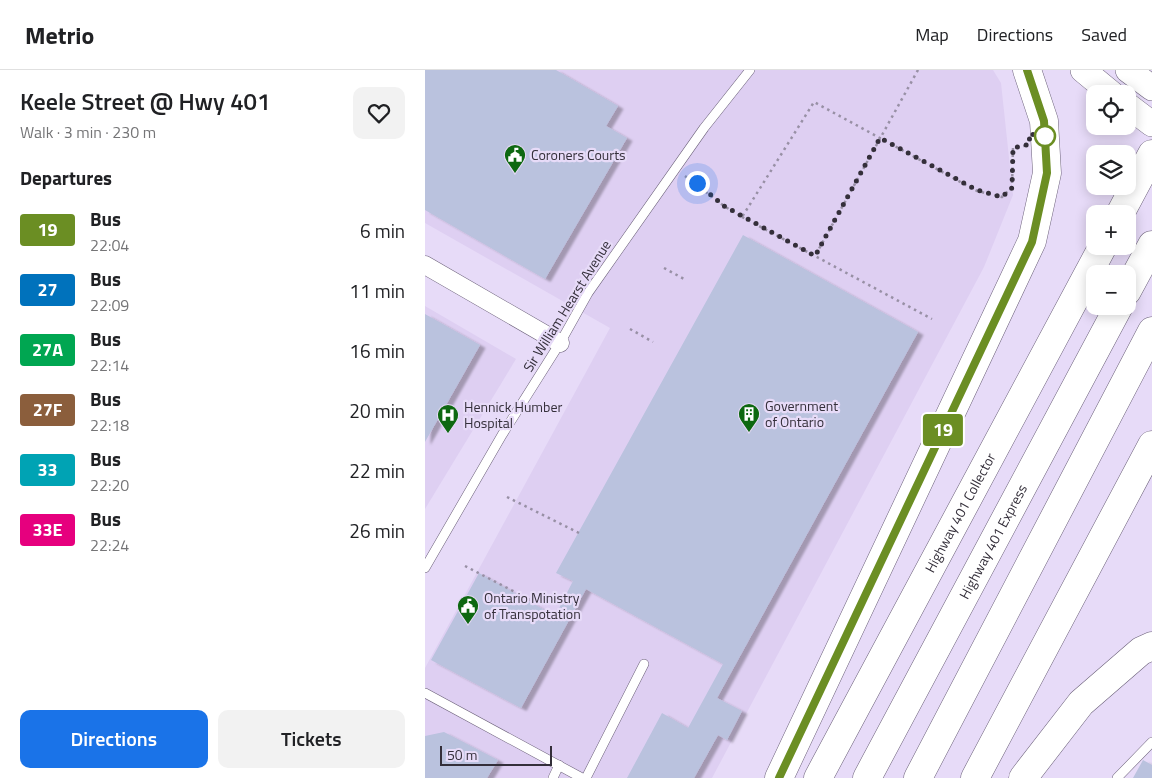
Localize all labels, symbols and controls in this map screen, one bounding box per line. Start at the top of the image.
text: Metrio [25,17,94,53]
text: Map [915,21,949,48]
text: Directions [977,21,1053,48]
text: Saved [1081,21,1127,48]
text: Keele Street @ Hwy 401 [20,83,270,119]
map controls [1086,85,1136,315]
button: locate [1086,85,1136,135]
button: heart [353,87,405,139]
text: Walk · 3 min · 230 m [20,120,156,144]
unlabelled marker [1034,125,1056,147]
public building icon: Coroners Courts [503,143,527,174]
place label: Coroners Courts [531,144,626,165]
button: layers [1086,145,1136,195]
text: Departures [20,163,112,192]
your location [685,171,710,196]
text: Bus [90,204,121,233]
button: + [1086,205,1136,255]
text: 19 [37,216,58,243]
text: 6 min [360,216,405,245]
text: 22:04 [90,233,129,257]
street label: Sir William Hearst Avenue [517,236,616,376]
text: Bus [90,264,121,293]
button: − [1086,265,1136,315]
text: 27 [37,276,58,303]
text: 11 min [349,276,405,305]
text: 22:09 [90,293,129,317]
text: Bus [90,324,121,353]
text: 27A [32,336,63,363]
text: 16 min [349,336,405,365]
text: 22:14 [90,353,129,377]
text: Bus [90,384,121,413]
place label: Government of Ontario [765,395,838,432]
text: 27F [33,396,62,423]
text: 20 min [349,396,405,425]
place label: Hennick Humber Hospital [464,396,562,433]
building icon: Government of Ontario [737,402,761,433]
hospital icon: Hennick Humber Hospital [436,403,460,434]
text: 22:18 [90,413,129,437]
line badge: 19 [921,414,965,446]
text: 19 [933,416,953,443]
text: Bus [90,444,121,473]
street label: Highway 401 Collector [919,449,1000,576]
text: 33 [37,456,58,483]
text: 22 min [349,456,405,485]
text: 22:20 [90,473,129,497]
street label: Highway 401 Express [953,480,1032,603]
text: Bus [90,504,121,533]
text: 33E [32,516,63,543]
text: 26 min [349,516,405,545]
text: 22:24 [90,533,129,557]
place label: Ontario Ministry of Transpotation [484,587,581,624]
public building icon: Ontario Ministry of Transpotation [456,594,480,625]
button: Directions [20,710,208,768]
button: Tickets [218,710,405,768]
scale bar [440,743,553,766]
text: 50 m [447,744,477,765]

